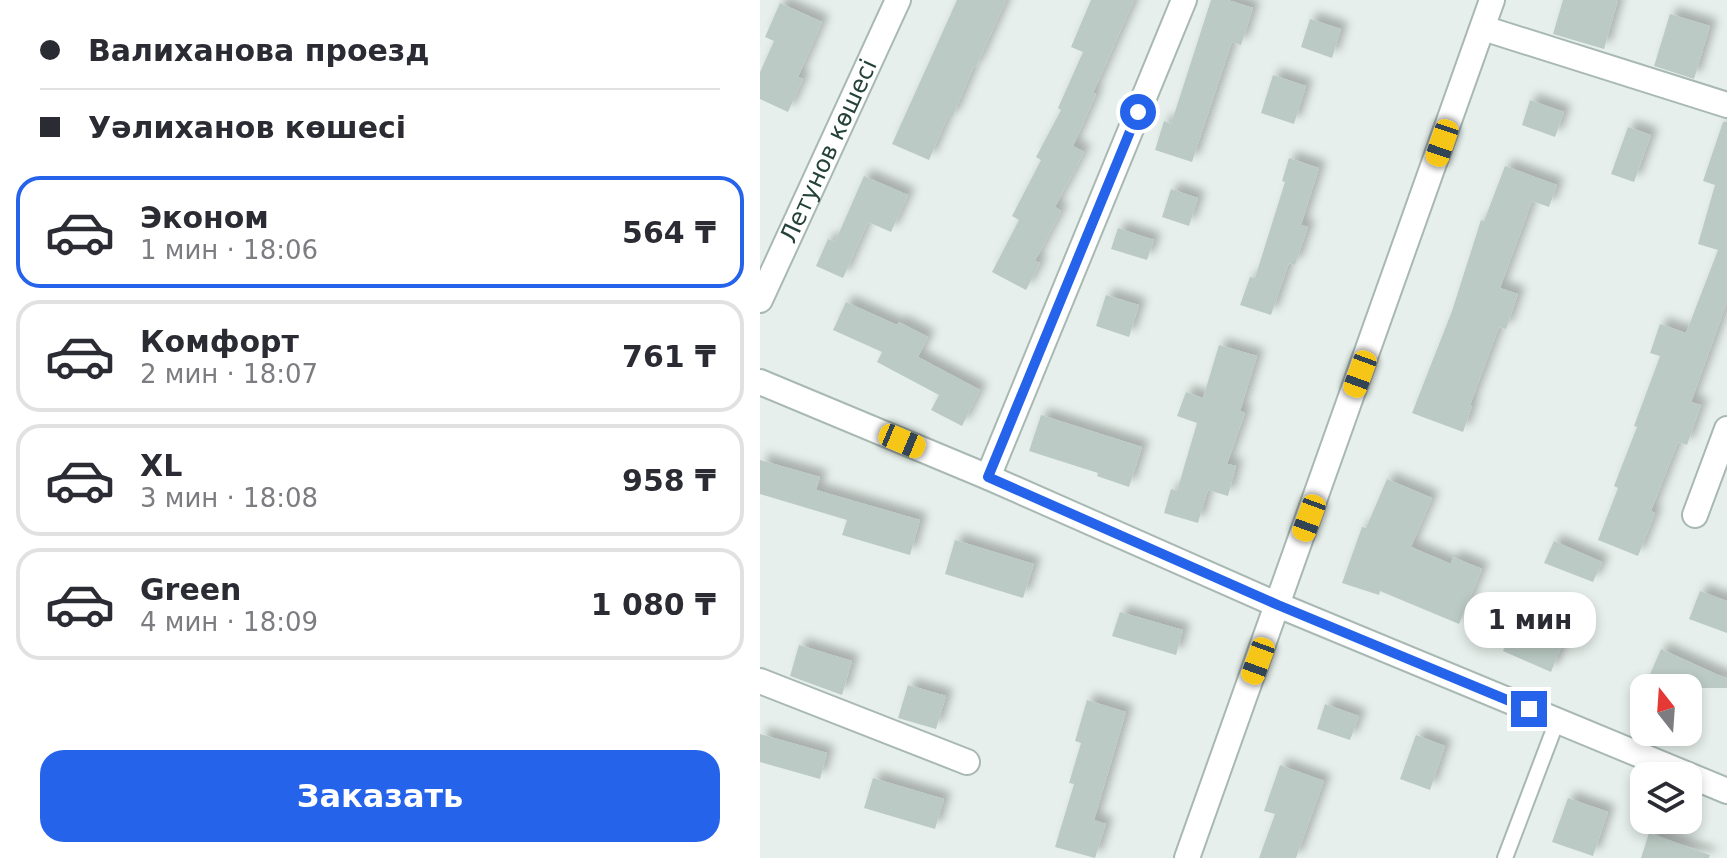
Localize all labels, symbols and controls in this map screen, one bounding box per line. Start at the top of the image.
text: Валиханова проезд [88,33,430,68]
street label: Летунов көшесі [774,55,883,247]
route start [1120,94,1156,130]
text: Уәлиханов көшесі [88,110,406,145]
car [1423,116,1461,170]
icon: car [44,196,116,268]
text: Эконом [140,200,269,235]
text: 564 ₸ [622,215,716,250]
text: 1 мин · 18:06 [140,235,318,265]
icon: car [44,320,116,392]
text: Комфорт [140,324,299,359]
text: 761 ₸ [622,339,716,374]
car [1341,347,1379,401]
text: 2 мин · 18:07 [140,359,318,389]
car [875,421,929,461]
icon: car [44,444,116,516]
text: XL [140,448,182,483]
text: 958 ₸ [622,463,716,498]
text: 3 мин · 18:08 [140,483,318,513]
car [1290,491,1328,545]
icon: car [44,568,116,640]
text: Green [140,572,241,607]
text: 1 080 ₸ [591,587,716,622]
callout: 1 мин [1463,593,1595,649]
text: 1 мин [1488,605,1572,635]
text: 4 мин · 18:09 [140,607,318,637]
car [1239,634,1277,688]
north arrow [1630,674,1702,746]
map controls [1630,674,1702,834]
route end [1511,691,1547,727]
button: Заказать [40,750,720,842]
button: layers [1630,762,1702,834]

